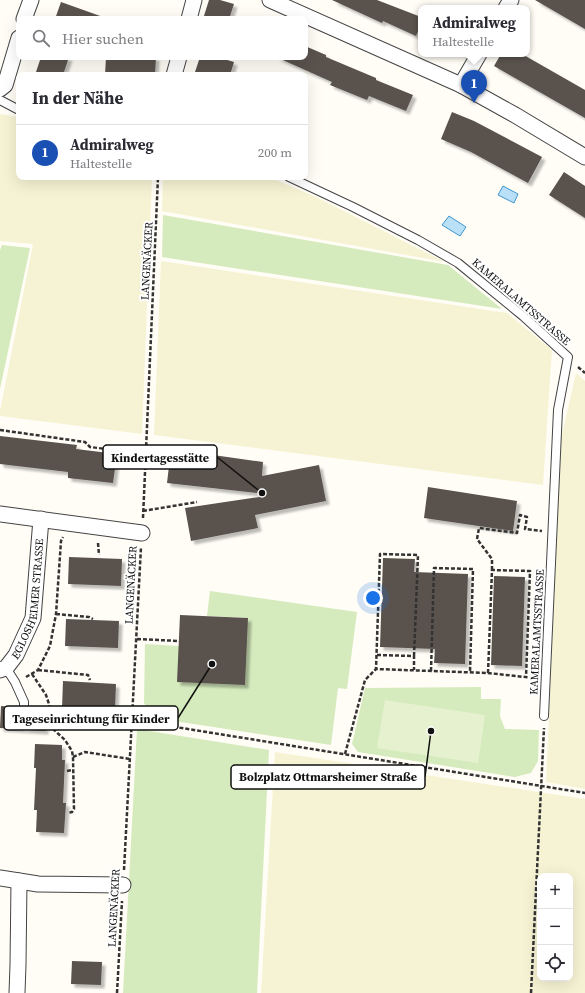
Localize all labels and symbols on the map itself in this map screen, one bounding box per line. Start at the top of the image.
pin: 1 [461,70,487,103]
street label: LANGENÄCKER [137,222,157,300]
street label: KAMERALAMTSSTRASSE [469,255,574,349]
callout: Kindertagesstätte [103,445,217,469]
text: Kindertagesstätte [111,450,209,466]
street label: EGLOSHEIMER STRASSE [8,538,47,662]
street label: LANGENÄCKER [121,546,141,624]
street label: KAMERALAMTSSTRASSE [526,568,548,695]
your location [363,588,383,608]
callout: Tageseinrichtung für Kinder [4,706,178,730]
text: Tageseinrichtung für Kinder [12,711,170,727]
callout: Bolzplatz Ottmarsheimer Straße [231,765,425,789]
text: Bolzplatz Ottmarsheimer Straße [239,769,417,785]
street label: LANGENÄCKER [104,869,124,947]

